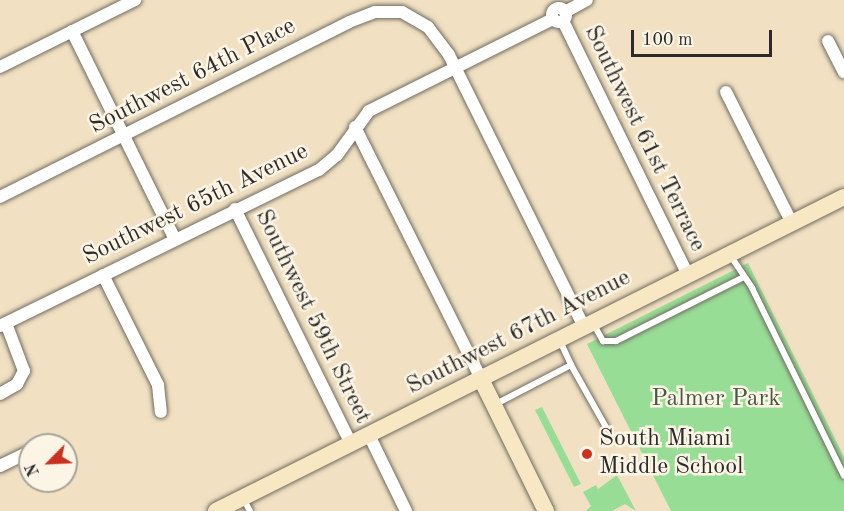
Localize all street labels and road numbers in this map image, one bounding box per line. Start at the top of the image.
street label: Southwest 64th Place [85,13,301,141]
street label: Southwest 61st Terrace [577,21,711,257]
street label: Southwest 65th Avenue [79,138,313,272]
street label: Southwest 59th Street [248,205,376,429]
street label: Southwest 67th Avenue [402,264,636,402]

